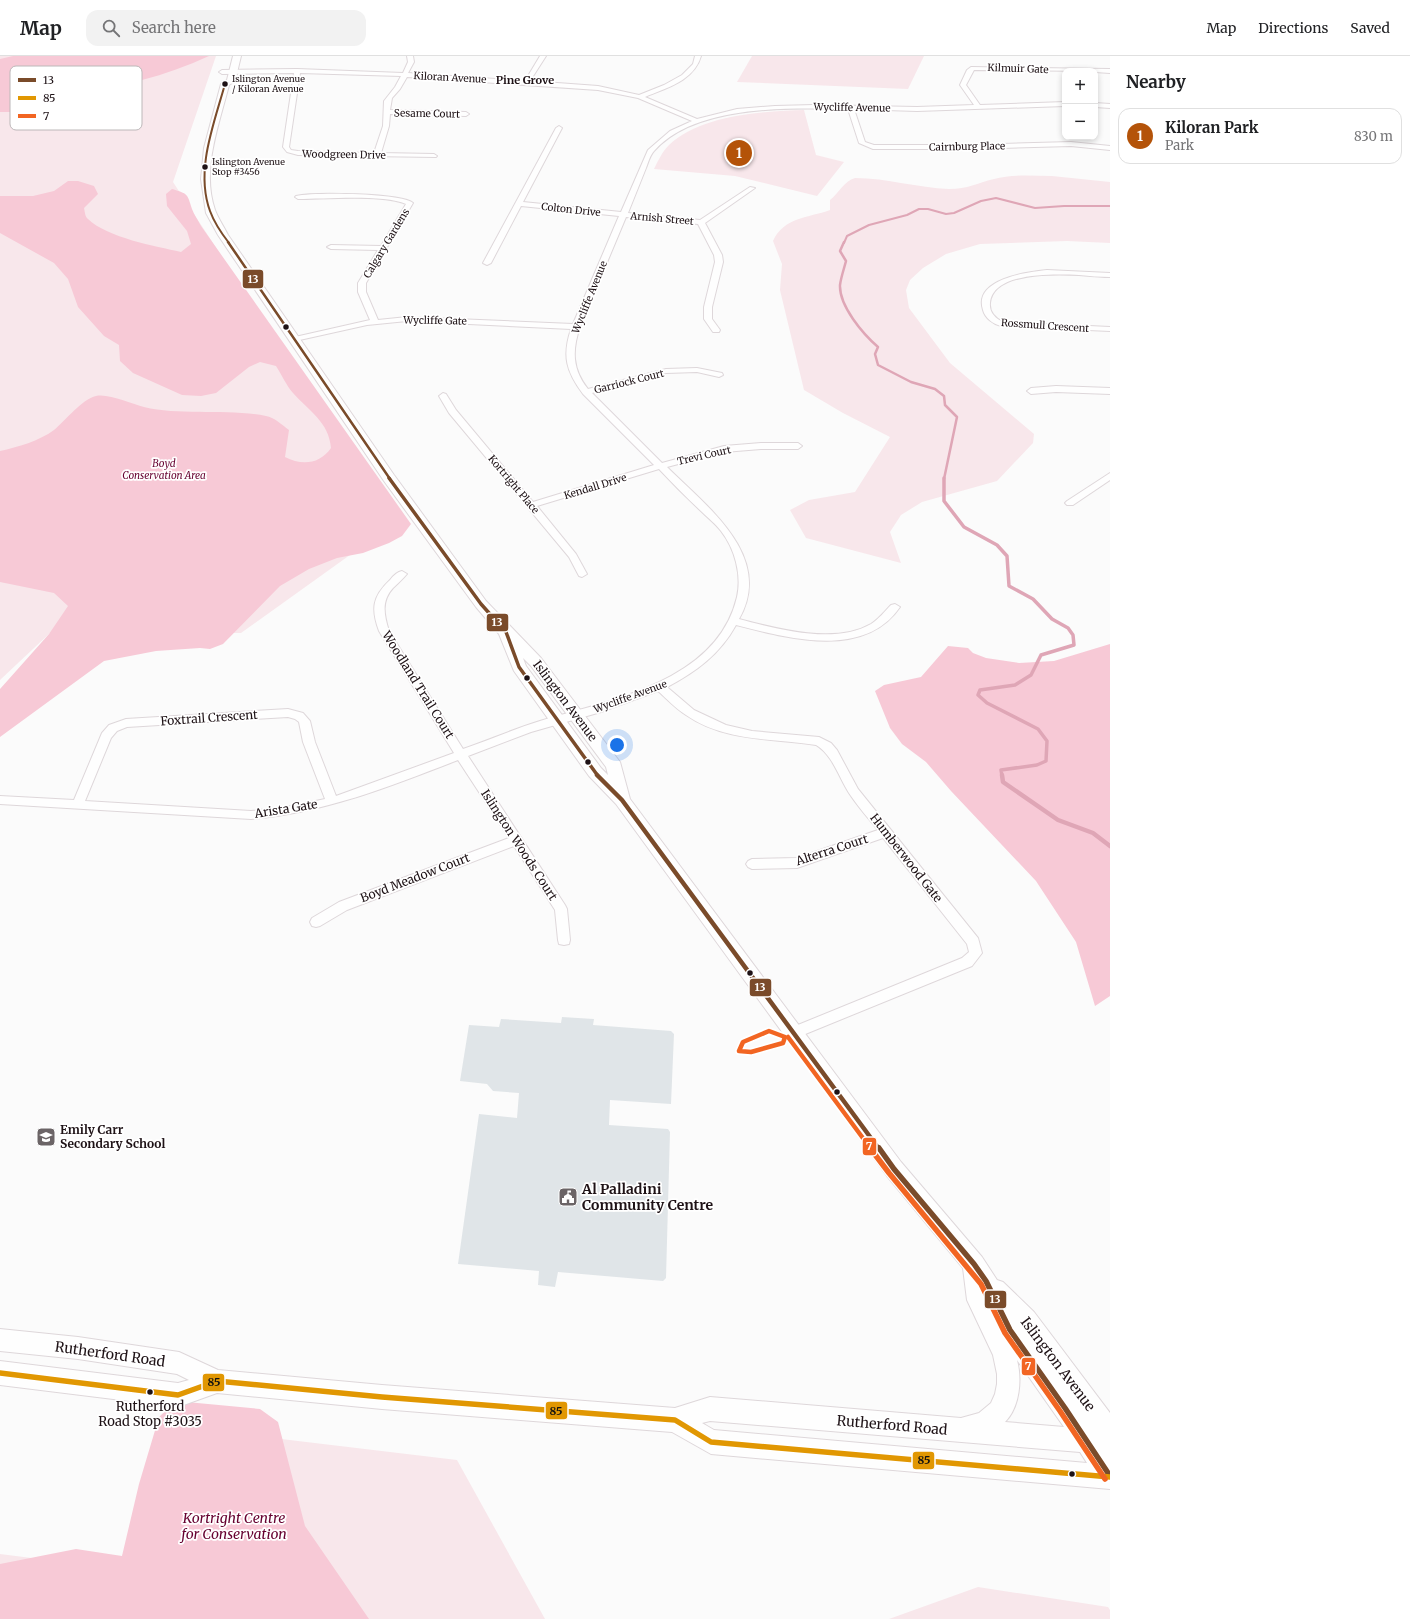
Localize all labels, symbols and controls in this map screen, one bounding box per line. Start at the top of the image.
search box [86,10,366,46]
text: Map [20,16,62,40]
icon: search [100,17,122,39]
text: Search here [132,18,216,37]
text: Map [1206,19,1236,37]
text: Directions [1258,19,1328,37]
text: Saved [1350,19,1390,37]
street label: Kilmuir Gate [987,61,1049,76]
legend [10,66,142,130]
map controls [1062,68,1098,140]
button: + [1062,68,1098,104]
street label: Kiloran Avenue [413,69,487,86]
text: Nearby [1126,71,1186,93]
text: 13 [43,73,54,87]
place label: Islington Avenue / Kiloran Avenue [232,73,305,94]
district label: Pine Grove [496,73,554,87]
marker: Islington Avenue / Kiloran Avenue [220,79,230,89]
text: 85 [43,91,56,105]
street label: Wycliffe Avenue [812,100,891,115]
button: − [1062,104,1098,140]
street label: Sesame Court [394,106,460,121]
text: 7 [43,109,49,123]
text: Kiloran Park [1165,118,1258,137]
text: 1 [1137,128,1143,145]
text: 830 m [1354,128,1393,145]
text: Park [1165,137,1194,154]
pin: 1 [726,138,752,168]
street label: Cairnburg Place [929,139,1005,154]
street label: Woodgreen Drive [301,147,386,162]
place label: Islington Avenue Stop #3456 [212,156,285,177]
marker: Islington Avenue Stop #3456 [200,162,210,172]
street label: Colton Drive [541,200,601,219]
street label: Calgary Gardens [361,206,412,280]
street label: Arnish Street [629,209,694,228]
street label: Wycliffe Avenue [569,259,610,336]
line badge: 13 [242,269,264,289]
text: 13 [247,272,259,286]
street label: Wycliffe Gate [402,313,467,328]
street label: Rossmull Crescent [1000,316,1090,335]
unlabelled marker [281,322,291,332]
street label: Garriock Court [593,367,665,396]
street label: Trevi Court [676,443,732,468]
street label: Kortright Place [485,452,542,516]
park label: Boyd Conservation Area [122,457,206,482]
street label: Kendall Drive [562,471,628,502]
line badge: 13 [486,613,509,632]
text: 13 [491,615,503,629]
street label: Woodland Trail Court [379,627,458,742]
street label: Islington Avenue [530,657,601,744]
unlabelled marker [522,673,532,683]
street label: Wycliffe Avenue [591,677,669,716]
street label: Foxtrail Crescent [160,707,258,728]
your location [607,735,627,755]
unlabelled marker [583,757,593,767]
street label: Islington Woods Court [478,786,561,903]
street label: Arista Gate [252,796,318,821]
street label: Humberwood Gate [867,810,946,905]
street label: Alterra Court [793,831,870,869]
street label: Boyd Meadow Court [358,850,472,905]
unlabelled marker [745,968,755,978]
line badge: 13 [749,978,772,997]
text: 13 [754,980,766,994]
unlabelled marker [832,1087,842,1097]
place label: Emily Carr Secondary School [60,1122,165,1151]
school or university icon: Emily Carr Secondary School [35,1126,57,1148]
line badge: 7 [862,1137,877,1156]
text: 7 [866,1139,873,1153]
place label: Al Palladini Community Centre [581,1180,714,1214]
public building icon: Al Palladini Community Centre [557,1186,579,1208]
line badge: 13 [984,1290,1007,1309]
text: 13 [989,1292,1001,1306]
street label: Islington Avenue [1017,1313,1099,1415]
street label: Rutherford Road [54,1337,167,1371]
line badge: 7 [1021,1357,1036,1376]
text: 7 [1025,1359,1032,1373]
line badge: 85 [202,1373,225,1392]
text: 85 [208,1375,220,1389]
marker: Rutherford Road Stop #3035 [145,1387,155,1397]
place label: Rutherford Road Stop #3035 [98,1398,202,1430]
line badge: 85 [545,1401,568,1420]
text: 85 [550,1404,562,1418]
street label: Rutherford Road [836,1411,949,1439]
line badge: 85 [912,1451,935,1470]
text: 85 [918,1453,930,1467]
unlabelled marker [1067,1469,1077,1479]
park label: Kortright Centre for Conservation [179,1509,287,1543]

